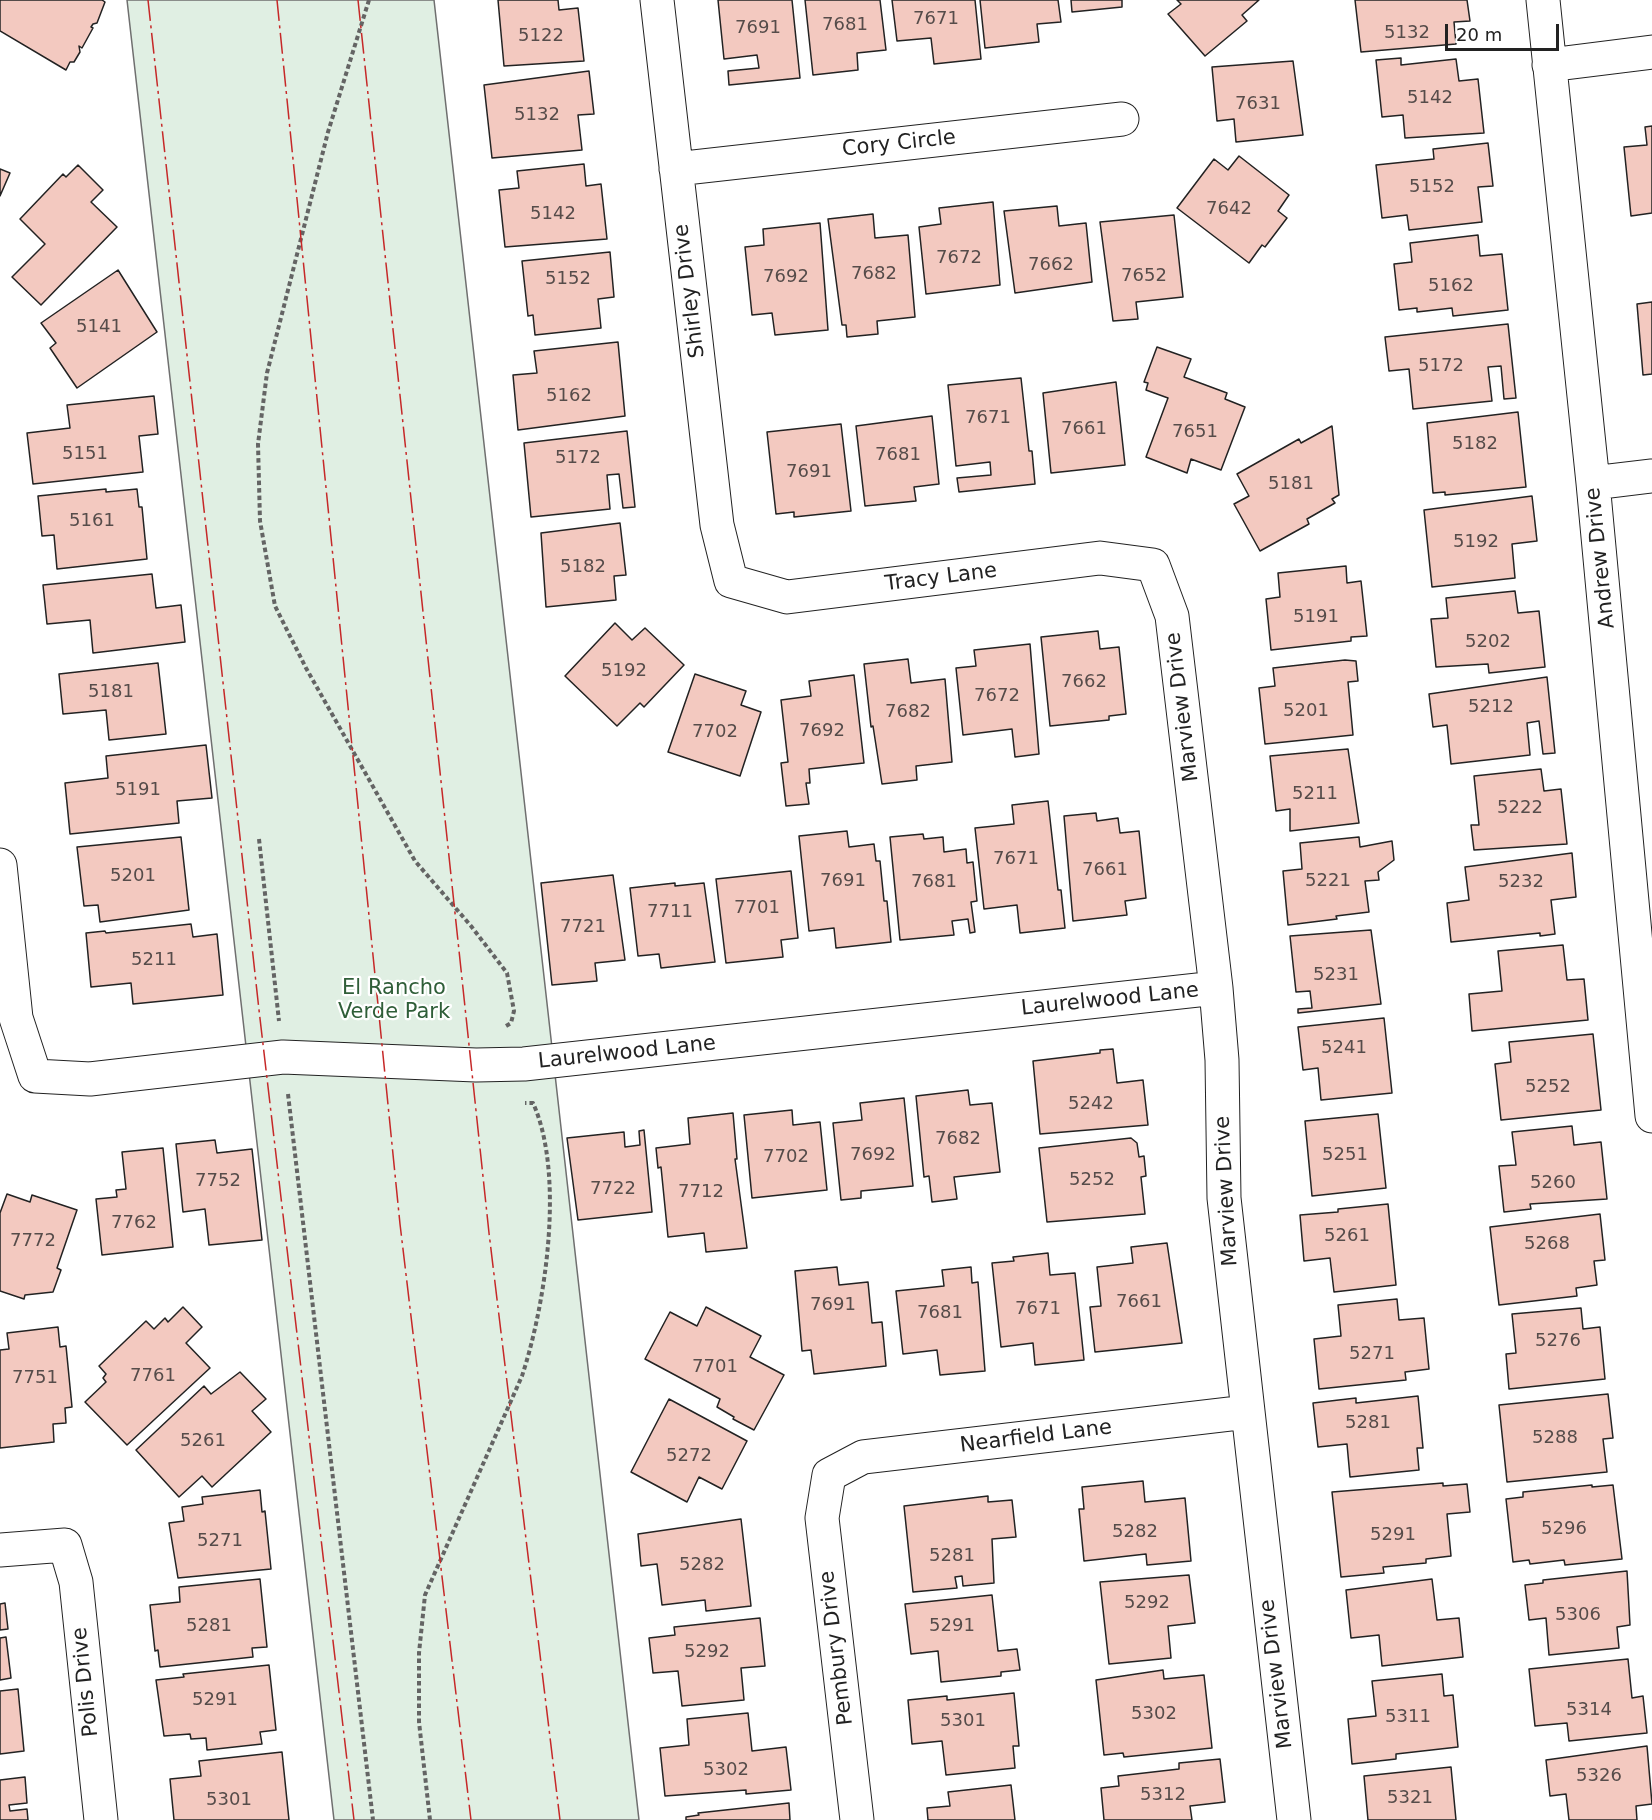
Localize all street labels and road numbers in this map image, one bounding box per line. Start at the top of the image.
street label: Cory Circle [841,125,957,163]
street label: Shirley Drive [669,222,711,360]
street label: Andrew Drive [1581,486,1621,630]
street label: Tracy Lane [884,559,998,597]
street label: Marview Drive [1161,631,1205,783]
street label: Laurelwood Lane [1020,978,1200,1022]
street label: Laurelwood Lane [537,1031,717,1075]
street label: Marview Drive [1210,1115,1244,1267]
street label: Nearfield Lane [959,1415,1113,1459]
street label: Pembury Drive [815,1569,859,1727]
street label: Marview Drive [1255,1598,1299,1750]
street label: Polis Drive [68,1626,104,1738]

